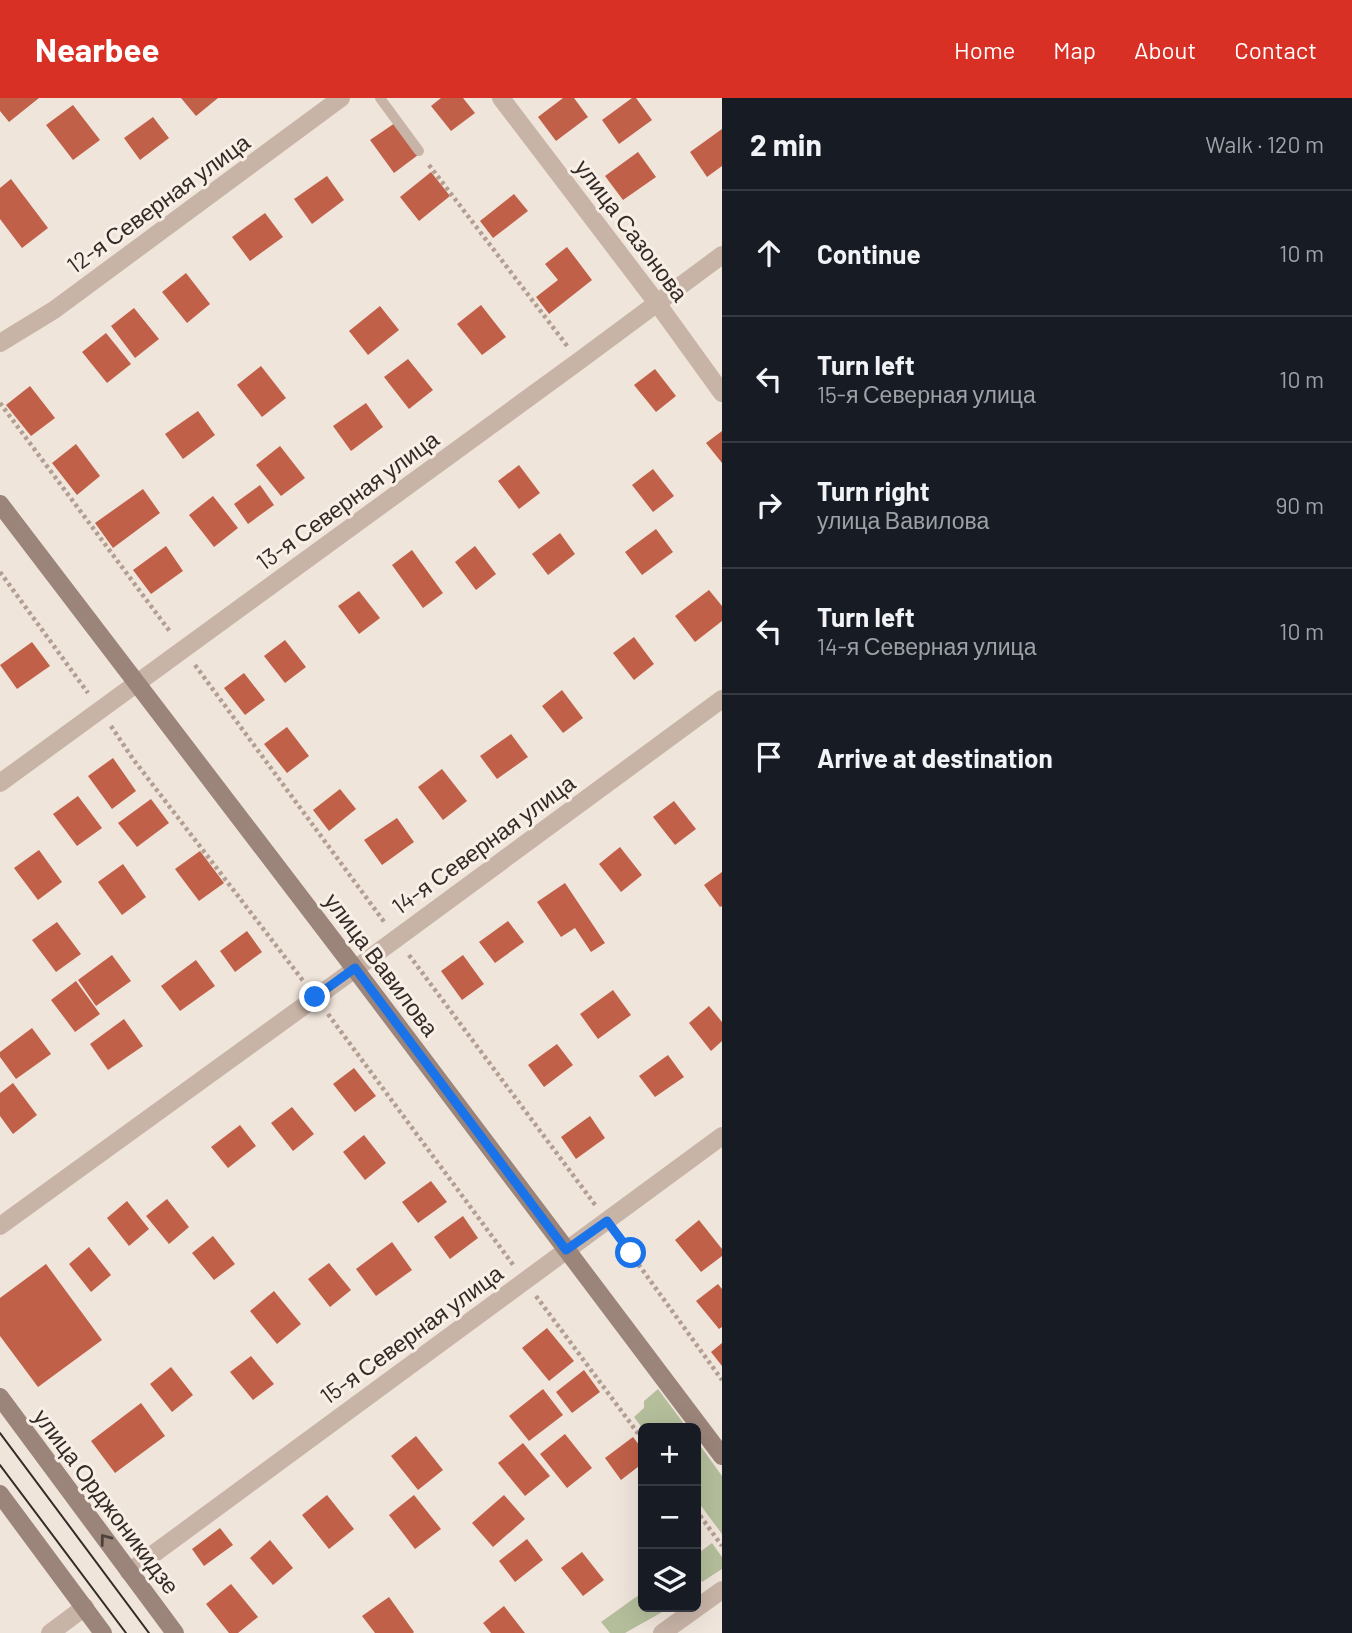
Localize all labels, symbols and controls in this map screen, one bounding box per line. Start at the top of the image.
text: Nearbee [35,29,159,69]
text: Home [954,35,1015,64]
text: Map [1053,35,1096,64]
text: About [1134,35,1196,64]
text: Contact [1234,35,1317,64]
text: 2 min [750,126,822,162]
street label: 12-я Северная улица [61,127,255,279]
text: Walk · 120 m [1205,130,1324,158]
street label: улица Сазонова [569,153,695,307]
icon: ahead [750,234,788,272]
text: Continue [817,238,921,269]
text: 10 m [1279,239,1324,267]
text: Turn left [817,349,915,380]
icon: left [750,360,788,398]
text: 10 m [1279,365,1324,393]
text: 15-я Северная улица [817,380,1036,408]
street label: 13-я Северная улица [250,424,444,576]
text: Turn right [817,475,930,506]
icon: right [750,486,788,524]
text: 90 m [1275,491,1324,519]
text: улица Вавилова [817,506,989,534]
text: Turn left [817,601,915,632]
icon: left [750,612,788,650]
text: 10 m [1279,617,1324,645]
text: 14-я Северная улица [817,632,1037,660]
icon: arrive [750,738,788,776]
text: Arrive at destination [817,742,1053,773]
street label: 14-я Северная улица [386,768,580,920]
street label: улица Вавилова [319,887,445,1041]
route end [299,981,330,1012]
route start [615,1237,646,1268]
street label: 15-я Северная улица [314,1258,508,1410]
street label: улица Орджоникидзе [28,1403,186,1599]
map controls [638,1423,701,1612]
button: + [638,1423,701,1486]
button: − [638,1486,701,1549]
one-way arrow [101,1534,113,1547]
button: layers [638,1549,701,1612]

